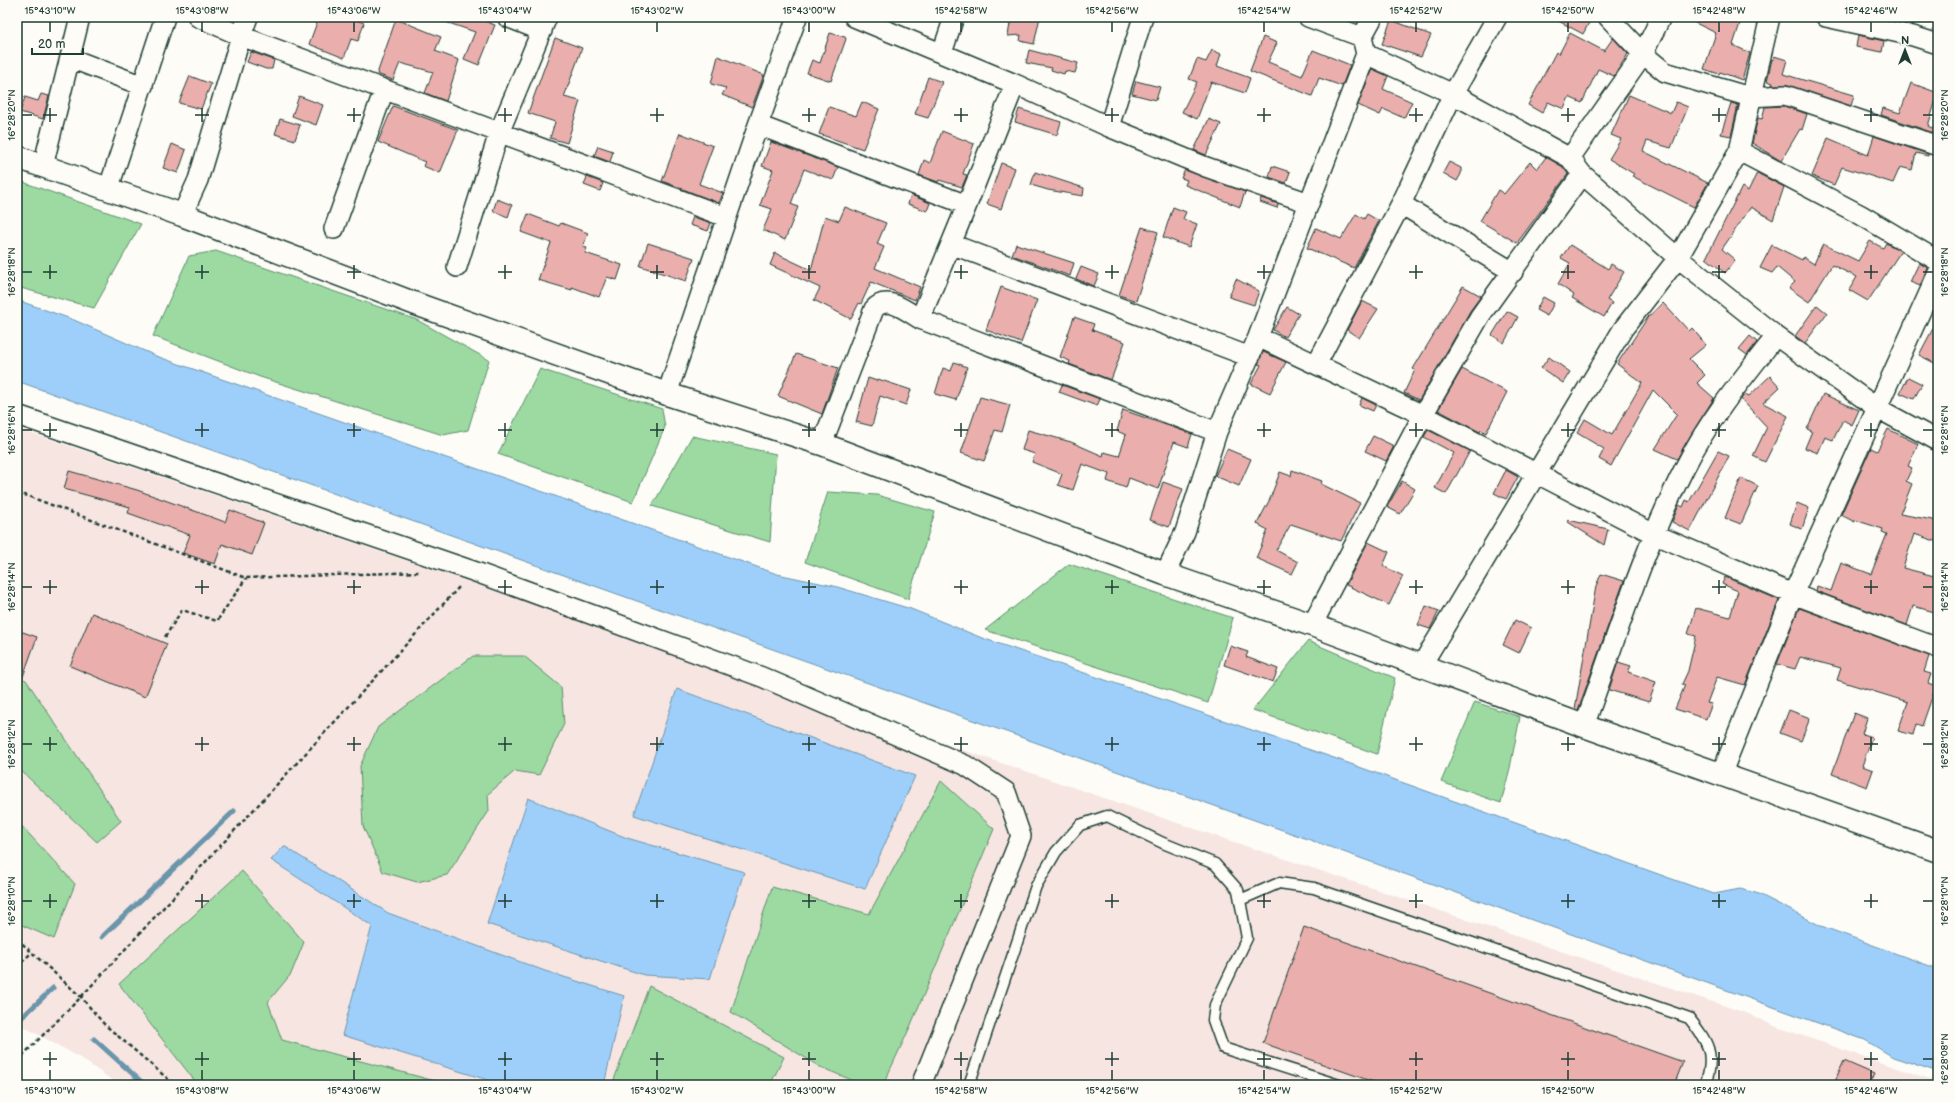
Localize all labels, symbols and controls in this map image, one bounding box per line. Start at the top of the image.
text: 15°43'10"W [24,5,76,17]
text: 15°43'08"W [175,5,229,17]
text: 15°43'06"W [327,5,381,17]
text: 15°43'04"W [478,5,532,17]
text: 15°43'02"W [630,5,684,17]
text: 15°43'00"W [782,5,836,17]
text: 15°42'58"W [935,5,987,17]
text: 15°42'56"W [1086,5,1139,17]
text: 15°42'54"W [1238,5,1291,17]
text: 15°42'52"W [1390,5,1442,17]
text: 15°42'50"W [1542,5,1594,17]
text: 15°42'48"W [1692,5,1746,17]
text: 15°42'46"W [1844,5,1898,17]
scale bar [32,30,83,56]
north arrow [1885,30,1925,70]
text: N [1901,34,1909,47]
text: 20 m [38,37,65,52]
text: 16°28'20"N [6,89,18,141]
text: 16°28'20"N [1939,89,1951,141]
text: 16°28'18"N [6,247,18,297]
text: 16°28'18"N [1939,247,1951,297]
text: 16°28'16"N [6,405,18,455]
text: 16°28'16"N [1939,405,1951,455]
text: 16°28'14"N [6,562,18,612]
text: 16°28'14"N [1939,562,1951,612]
text: 16°28'12"N [6,719,18,769]
text: 16°28'12"N [1939,719,1951,769]
text: 16°28'10"N [6,876,18,926]
text: 16°28'10"N [1939,876,1951,926]
text: 16°28'08"N [1939,1033,1951,1085]
text: 15°43'10"W [24,1085,76,1097]
text: 15°43'08"W [175,1085,229,1097]
text: 15°43'06"W [327,1085,381,1097]
text: 15°43'04"W [478,1085,532,1097]
text: 15°43'02"W [630,1085,684,1097]
text: 15°43'00"W [782,1085,836,1097]
text: 15°42'58"W [935,1085,987,1097]
text: 15°42'56"W [1086,1085,1139,1097]
text: 15°42'54"W [1238,1085,1291,1097]
text: 15°42'52"W [1390,1085,1442,1097]
text: 15°42'50"W [1542,1085,1594,1097]
text: 15°42'48"W [1692,1085,1746,1097]
text: 15°42'46"W [1844,1085,1898,1097]

